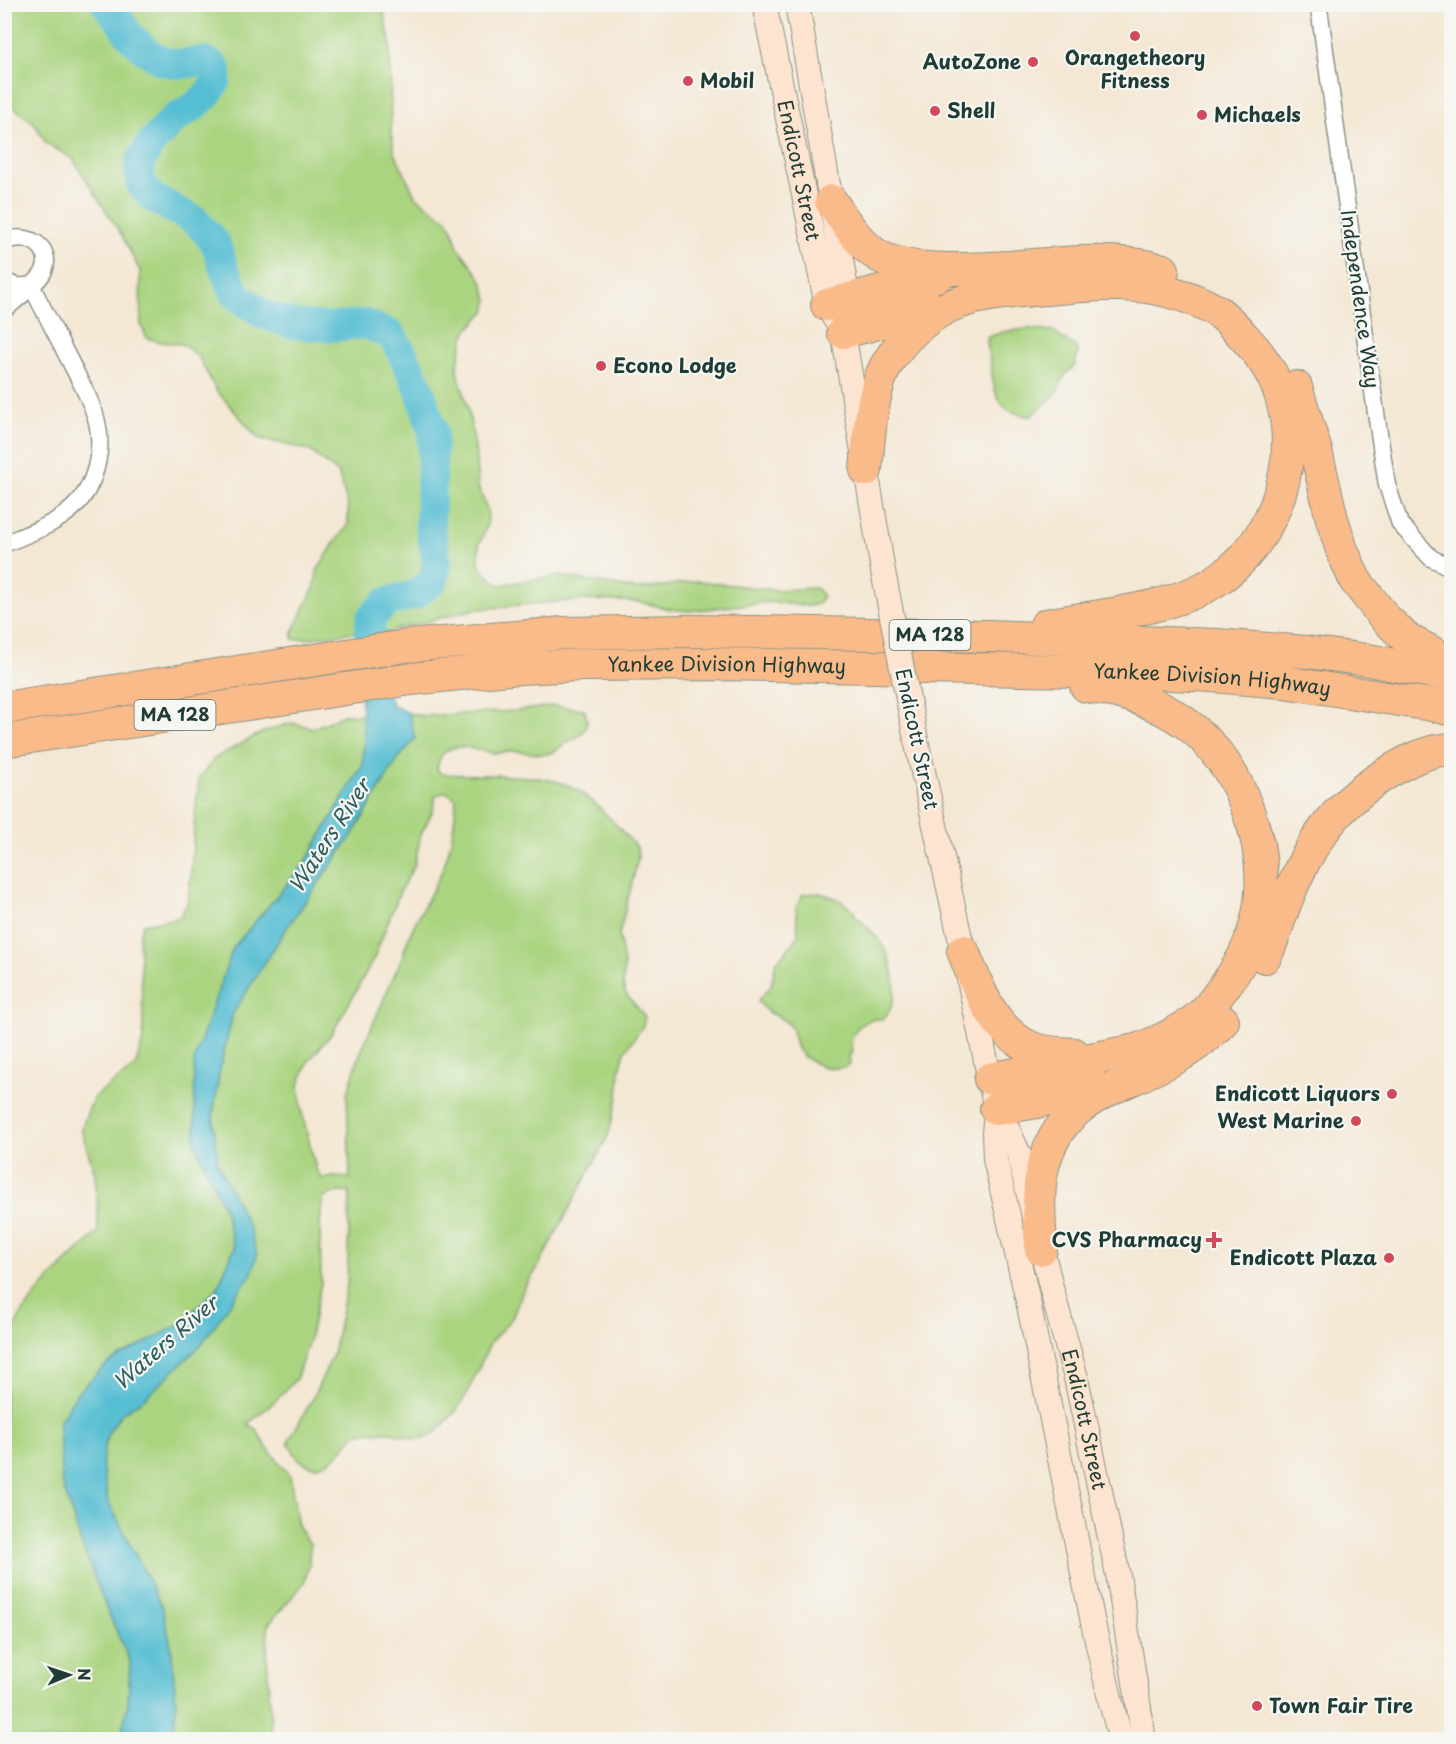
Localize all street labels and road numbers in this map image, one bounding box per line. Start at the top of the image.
street label: Endicott Street [770,97,829,244]
street label: Independence Way [1334,208,1388,390]
road number: MA 128 [890,620,970,650]
street label: Yankee Division Highway [607,648,846,681]
street label: Yankee Division Highway [1093,655,1333,703]
street label: Endicott Street [888,666,948,812]
road number: MA 128 [134,700,216,730]
street label: Endicott Street [1055,1345,1115,1493]

